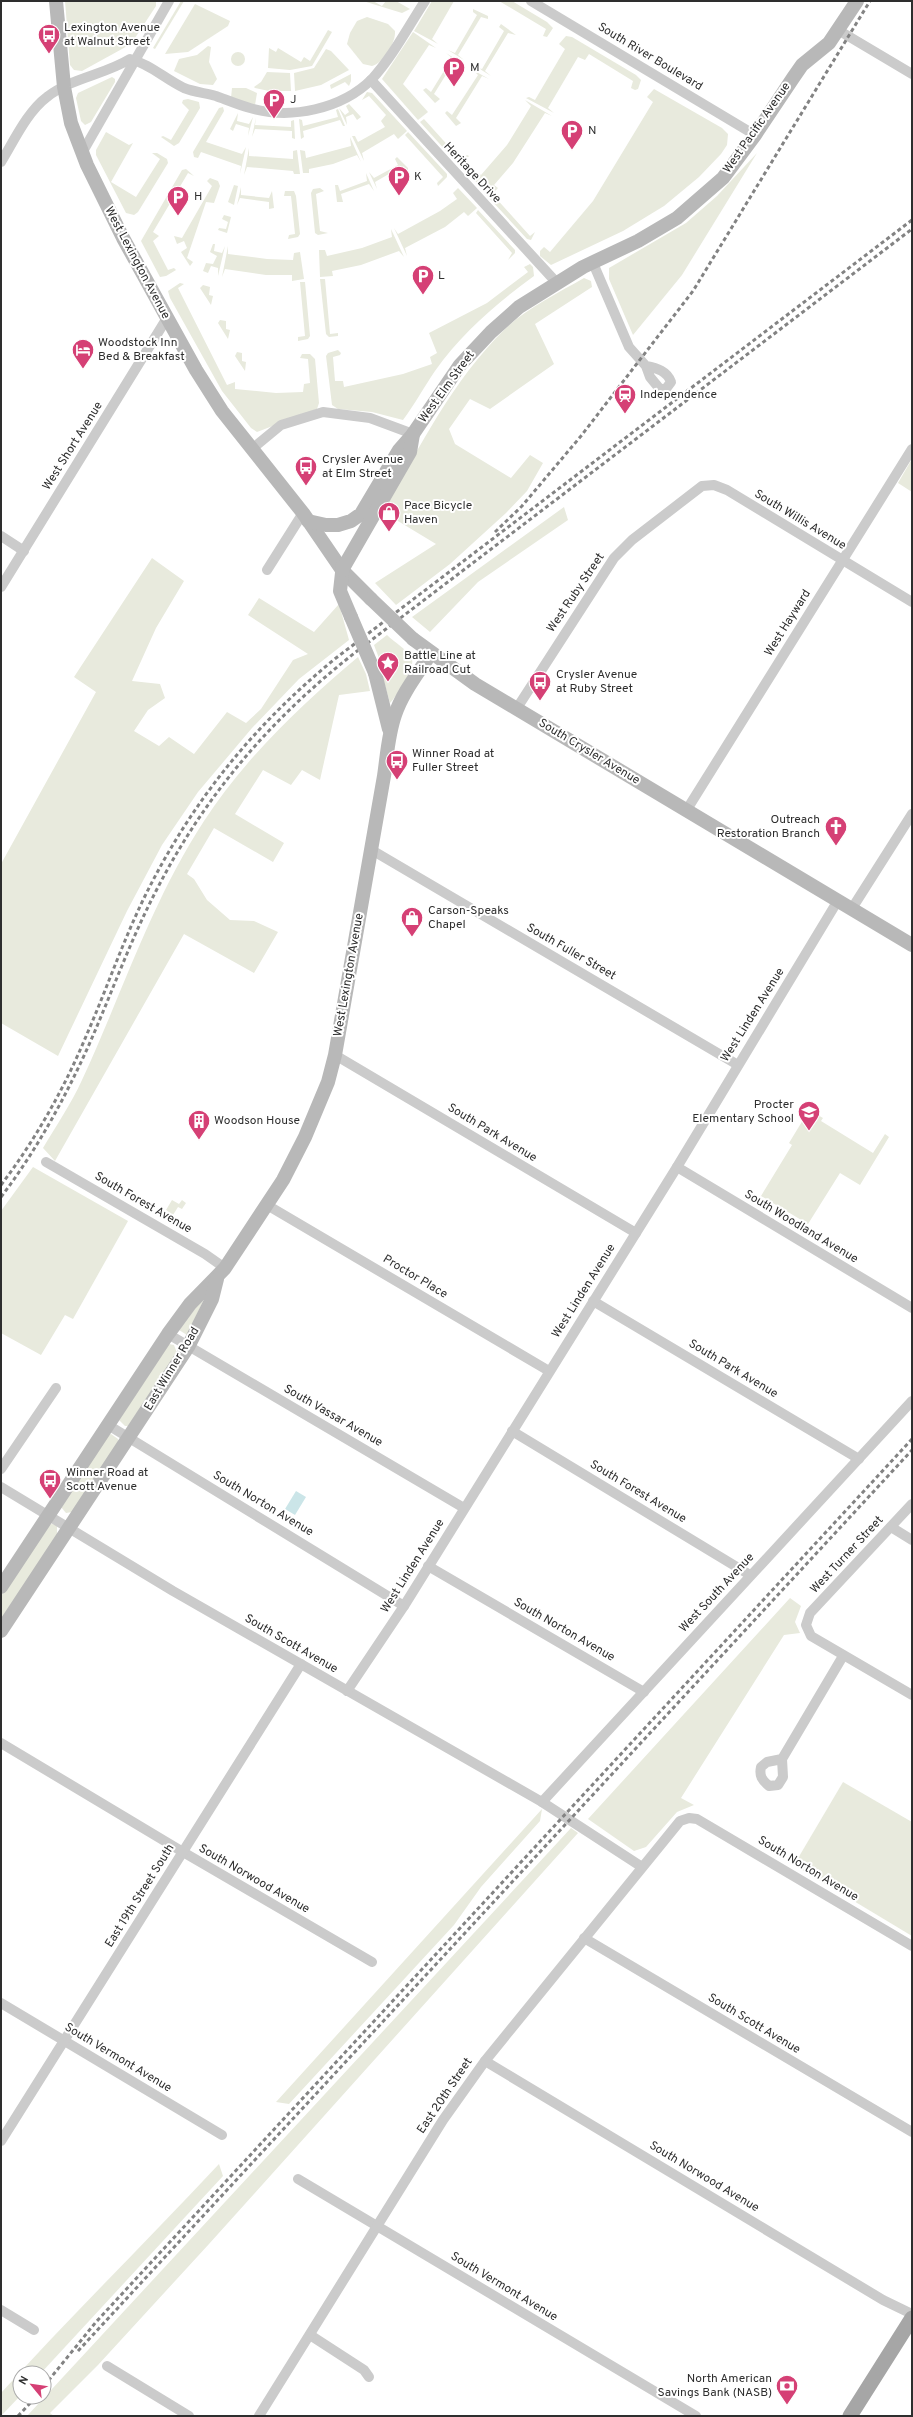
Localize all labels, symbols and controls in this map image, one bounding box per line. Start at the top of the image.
street label: South River Boulevard [595,19,705,95]
place label: Lexington Avenue at Walnut Street [64,20,160,50]
bus stop icon: Lexington Avenue at Walnut Street [36,22,62,55]
parking icon: M [441,55,467,88]
place label: M [470,60,480,76]
street label: West Pacific Avenue [720,79,794,177]
parking icon: J [261,87,287,120]
place label: J [290,92,297,108]
parking icon: N [559,118,585,151]
place label: N [588,123,597,139]
street label: Heritage Drive [440,139,504,207]
parking icon: K [386,164,412,197]
place label: K [414,169,422,185]
parking icon: H [165,184,191,217]
place label: H [194,189,202,205]
street label: West Lexington Avenue [101,204,173,322]
parking icon: L [410,263,436,296]
place label: L [438,268,445,284]
place label: Woodstock Inn Bed & Breakfast [98,335,185,365]
hotel icon: Woodstock Inn Bed & Breakfast [70,337,96,370]
street label: West Elm Street [415,348,479,426]
station icon: Independence [612,382,638,415]
place label: Independence [640,387,717,403]
street label: West Short Avenue [39,399,107,493]
place label: Crysler Avenue at Elm Street [322,452,403,482]
bus stop icon: Crysler Avenue at Elm Street [293,454,319,487]
street label: South Willis Avenue [751,486,849,554]
place label: Pace Bicycle Haven [404,498,472,528]
shop icon: Pace Bicycle Haven [376,500,402,533]
street label: West Ruby Street [544,550,608,636]
street label: West Hayward [761,587,815,659]
place label: Battle Line at Railroad Cut [404,648,476,678]
place icon: Battle Line at Railroad Cut [375,650,401,683]
place label: Crysler Avenue at Ruby Street [556,667,637,697]
bus stop icon: Crysler Avenue at Ruby Street [527,669,553,702]
street label: South Crysler Avenue [535,715,643,789]
place label: Winner Road at Fuller Street [412,746,494,776]
bus stop icon: Winner Road at Fuller Street [384,748,410,781]
place label: Outreach Restoration Branch [717,812,820,842]
church icon: Outreach Restoration Branch [823,814,849,847]
place label: Carson-Speaks Chapel [428,903,509,933]
shop icon: Carson-Speaks Chapel [399,905,425,938]
street label: West Lexington Avenue [330,912,368,1038]
street label: South Fuller Street [523,920,619,984]
street label: West Linden Avenue [718,965,788,1065]
place label: Procter Elementary School [692,1097,794,1127]
school or university icon: Procter Elementary School [796,1099,822,1132]
street label: South Park Avenue [444,1100,540,1166]
building icon: Woodson House [186,1108,212,1141]
place label: Woodson House [214,1113,300,1129]
street label: South Forest Avenue [91,1169,195,1237]
street label: South Woodland Avenue [741,1187,861,1267]
street label: West Linden Avenue [549,1241,619,1341]
street label: Proctor Place [380,1251,450,1303]
street label: East Winner Road [141,1324,203,1414]
street label: South Park Avenue [685,1336,781,1402]
street label: South Vassar Avenue [281,1381,385,1451]
street label: South Forest Avenue [587,1457,689,1527]
place label: Winner Road at Scott Avenue [66,1465,148,1495]
bus stop icon: Winner Road at Scott Avenue [37,1467,63,1500]
street label: South Norton Avenue [210,1468,316,1540]
street label: West Turner Street [807,1513,887,1597]
street label: West Linden Avenue [378,1516,448,1616]
street label: West South Avenue [676,1550,758,1636]
street label: South Norton Avenue [510,1594,618,1666]
street label: South Scott Avenue [241,1611,341,1677]
street label: South Norton Avenue [755,1833,861,1905]
street label: East 19th Street South [102,1841,178,1951]
street label: South Norwood Avenue [196,1841,312,1917]
street label: South Scott Avenue [705,1990,803,2058]
street label: South Vermont Avenue [61,2020,175,2096]
street label: East 20th Street [414,2055,476,2137]
street label: South Norwood Avenue [646,2138,762,2216]
street label: South Vermont Avenue [447,2249,561,2325]
north arrow [12,2365,52,2405]
place label: North American Savings Bank (NASB) [657,2371,772,2401]
bank icon: North American Savings Bank (NASB) [774,2373,800,2406]
text: N [16,2374,32,2387]

